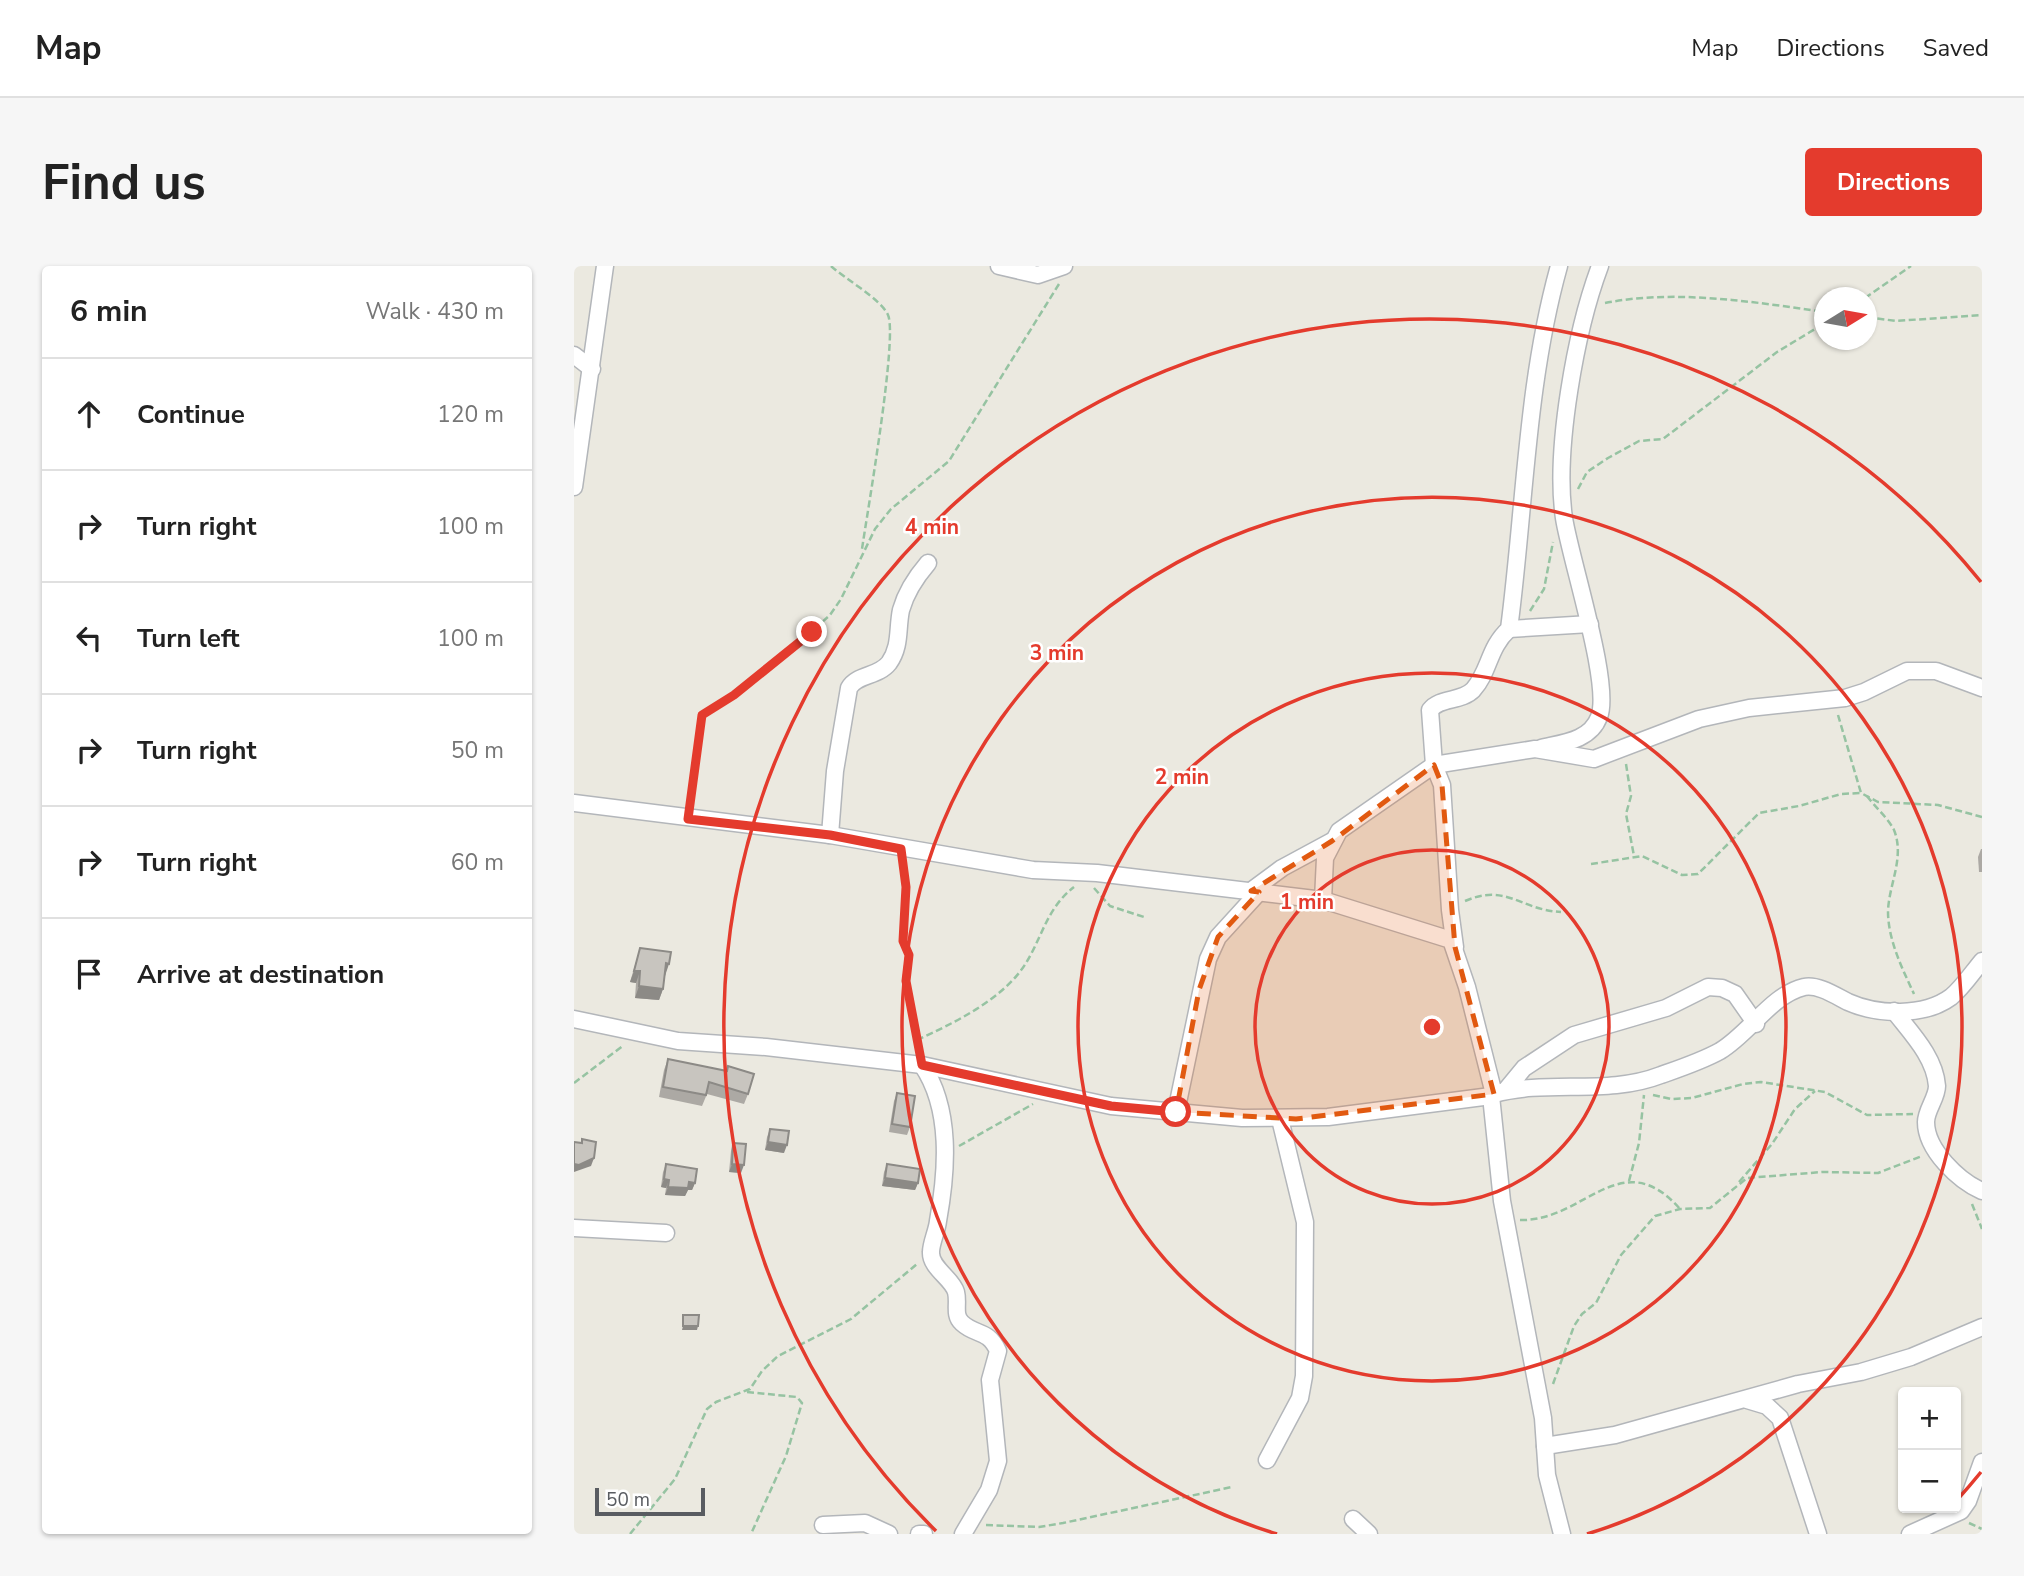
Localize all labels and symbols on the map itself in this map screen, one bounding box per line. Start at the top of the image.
north arrow [1814,287,1877,350]
text: 4 min [905,513,959,541]
route end [796,616,827,647]
text: 3 min [1030,639,1084,667]
text: 2 min [1155,763,1209,791]
text: 1 min [1280,888,1334,916]
centre of rings [1420,1015,1444,1039]
route start [1160,1096,1191,1127]
scale bar [595,1485,705,1517]

